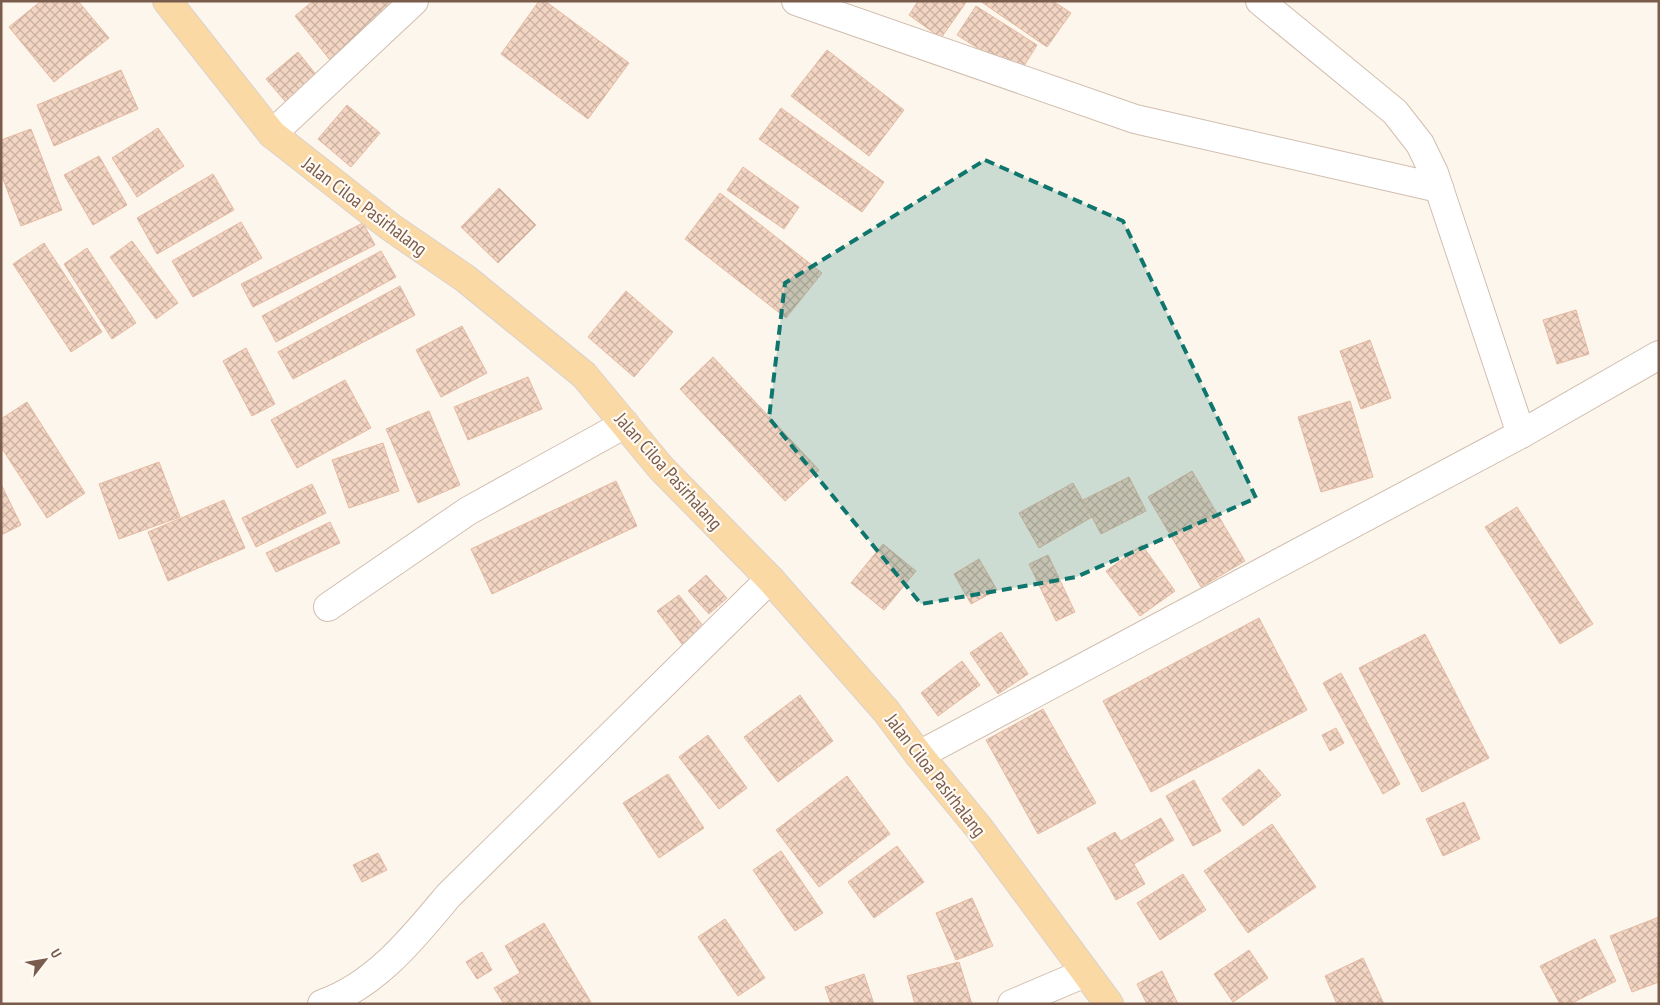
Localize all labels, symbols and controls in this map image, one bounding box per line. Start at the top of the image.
street label: Jalan Ciloa Pasirhalang [297,151,432,261]
street label: Jalan Ciloa Pasirhalang [609,407,728,535]
street label: Jalan Ciloa Pasirhalang [880,708,992,841]
north arrow [20,935,70,985]
text: U [47,946,66,961]

